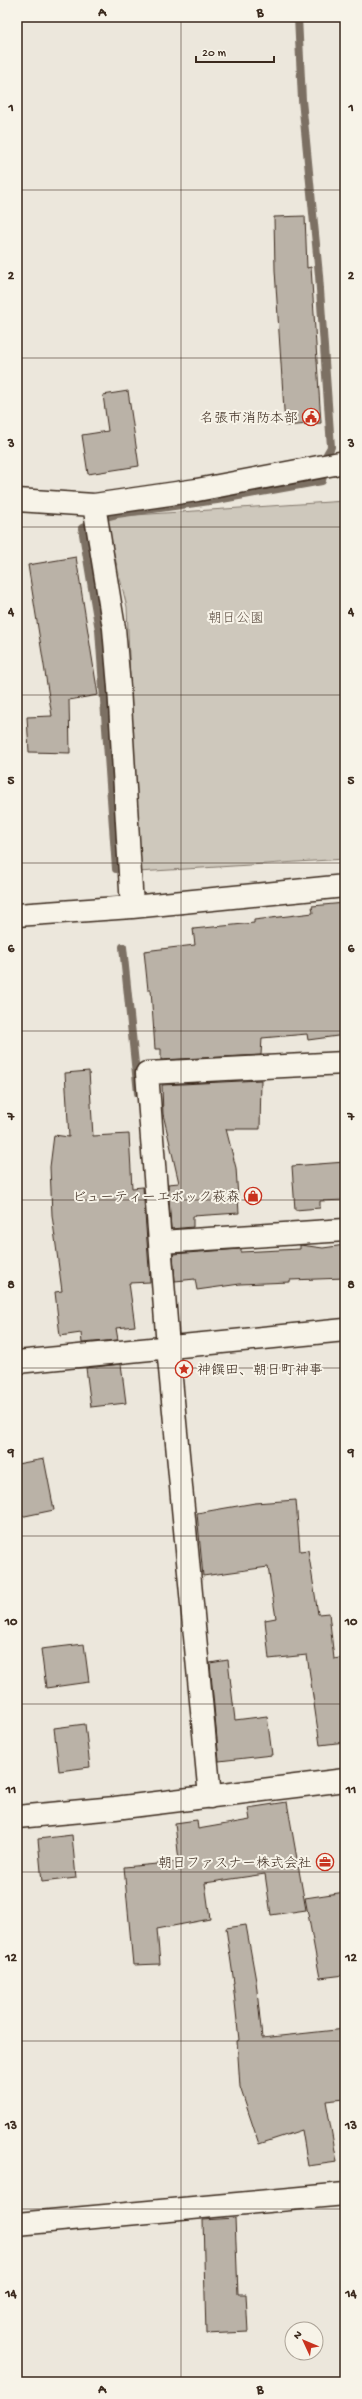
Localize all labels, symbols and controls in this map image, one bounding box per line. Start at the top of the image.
text: A [97,6,107,21]
text: B [256,6,265,21]
scale bar [196,38,274,64]
text: 20 m [202,47,227,61]
text: 1 [7,101,14,116]
text: 1 [347,101,354,116]
text: 2 [8,269,15,284]
text: 2 [348,269,355,284]
public building icon: 名張市消防本部 [301,407,321,427]
place label: 名張市消防本部 [200,411,298,428]
text: 3 [7,437,15,452]
text: 3 [347,437,355,452]
text: 4 [7,605,15,620]
text: 4 [347,605,355,620]
park label: 朝日公園 [208,611,264,628]
text: 5 [8,774,15,789]
text: 5 [348,774,355,789]
text: 6 [8,942,15,957]
text: 6 [348,942,355,957]
text: 7 [7,1110,16,1125]
text: 7 [347,1110,356,1125]
shop icon: ビューティーエポック萩森 [243,1186,263,1206]
place label: ビューティーエポック萩森 [72,1190,240,1207]
text: 8 [7,1278,15,1293]
text: 8 [347,1278,355,1293]
place icon: 神饌田、朝日町神事 [174,1359,194,1379]
place label: 神饌田、朝日町神事 [197,1363,323,1380]
text: 9 [7,1446,15,1461]
text: 9 [347,1446,355,1461]
text: 10 [4,1615,18,1630]
text: 10 [344,1615,358,1630]
text: 11 [5,1783,16,1798]
text: 11 [345,1783,356,1798]
office icon: 朝日ファスナー株式会社 [315,1852,335,1872]
place label: 朝日ファスナー株式会社 [158,1856,312,1873]
text: 12 [4,1951,17,1966]
text: 12 [344,1951,357,1966]
text: 13 [4,2119,17,2134]
text: 13 [344,2119,357,2134]
text: 14 [4,2287,18,2302]
text: 14 [344,2287,358,2302]
north arrow [284,2321,324,2361]
text: N [291,2329,305,2342]
text: A [97,2383,107,2398]
text: B [256,2383,265,2398]

